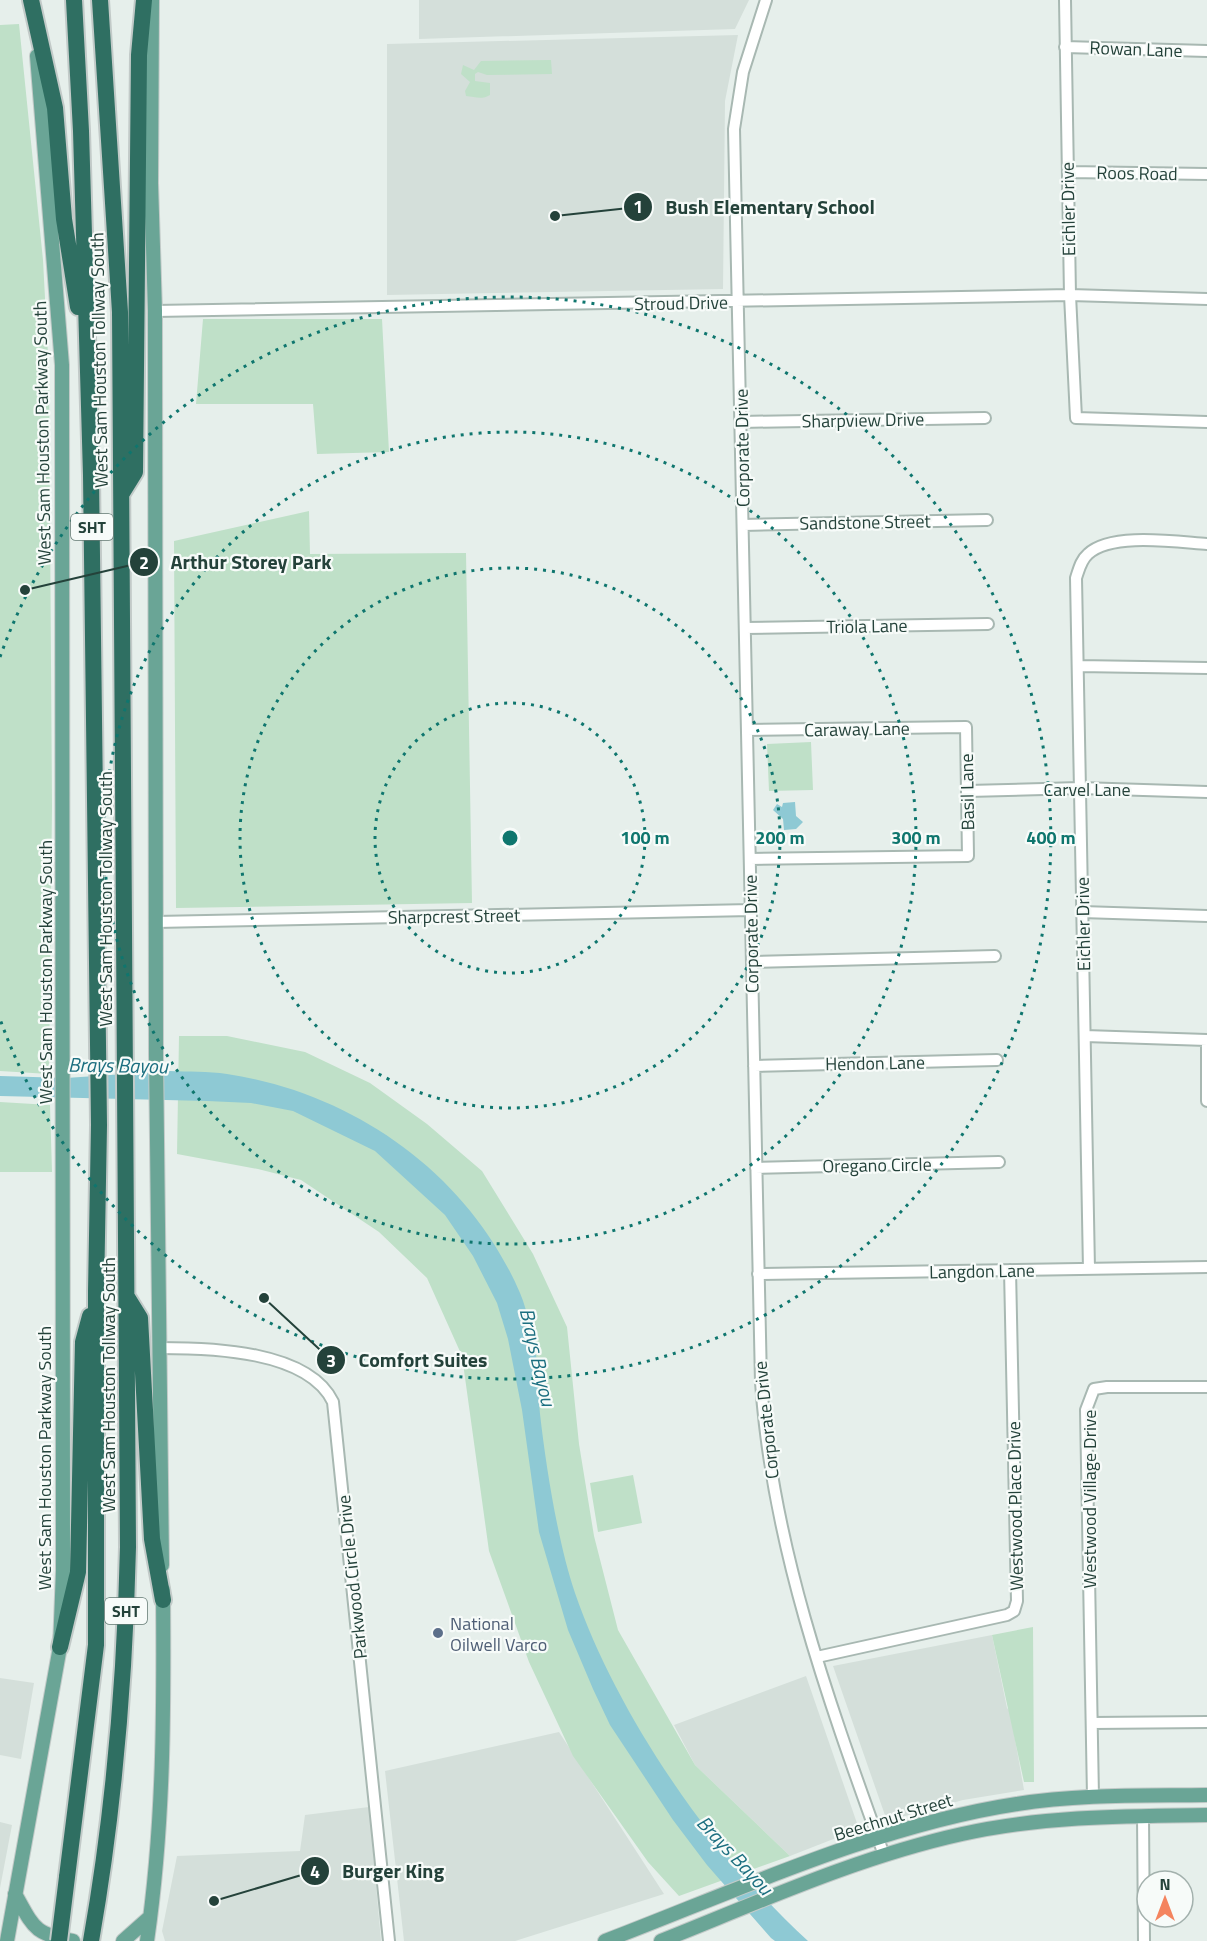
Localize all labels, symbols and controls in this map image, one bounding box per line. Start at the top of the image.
street label: Rowan Lane [1089,34,1183,64]
street label: Roos Road [1096,159,1178,187]
street label: Eichler Drive [1054,162,1082,256]
callout: Bush Elementary School [623,188,887,226]
text: Bush Elementary School [665,191,875,222]
text: 1 [633,193,643,220]
street label: West Sam Houston Tollway South [83,232,115,488]
street label: Stroud Drive [634,289,728,317]
street label: West Sam Houston Parkway South [26,301,58,565]
street label: Corporate Drive [727,389,757,507]
street label: Sharpview Drive [801,405,925,435]
street label: Sandstone Street [799,507,932,537]
road number: SHT [71,514,113,540]
callout: Arthur Storey Park [129,543,344,581]
text: Arthur Storey Park [171,546,332,577]
text: 2 [139,549,149,576]
street label: Triola Lane [826,612,908,640]
street label: Caraway Lane [804,715,910,743]
street label: Basil Lane [953,753,981,831]
street label: West Sam Houston Tollway South [92,771,119,1027]
street label: Carvel Lane [1043,776,1131,803]
text: 100 m [620,824,670,851]
text: 200 m [755,824,805,851]
text: 300 m [891,824,941,851]
text: 400 m [1026,824,1076,851]
centre of rings [500,828,520,848]
street label: West Sam Houston Parkway South [32,840,59,1104]
street label: Corporate Drive [736,875,766,993]
street label: Eichler Drive [1069,877,1097,971]
street label: Sharpcrest Street [388,901,521,931]
water label: Brays Bayou [68,1049,169,1081]
street label: Hendon Lane [825,1049,925,1077]
street label: Oregano Circle [822,1151,932,1179]
street label: West Sam Houston Tollway South [95,1257,122,1513]
street label: Langdon Lane [929,1257,1035,1285]
water label: Brays Bayou [512,1305,565,1410]
street label: West Sam Houston Parkway South [31,1326,58,1590]
callout: Comfort Suites [316,1341,499,1379]
text: Comfort Suites [359,1344,487,1375]
text: 3 [326,1347,336,1374]
street label: Corporate Drive [746,1360,786,1480]
street label: Westwood Village Drive [1076,1410,1103,1588]
street label: Westwood Place Drive [1000,1421,1030,1591]
street label: Parkwood Circle Drive [330,1494,374,1660]
road number: SHT [105,1598,147,1624]
place label: National Oilwell Varco [450,1610,547,1658]
marker: National Oilwell Varco [431,1626,445,1640]
street label: Beechnut Street [830,1786,956,1848]
water label: Brays Bayou [690,1808,781,1903]
callout: Burger King [300,1852,456,1890]
text: Burger King [342,1855,444,1886]
text: 4 [310,1858,320,1885]
north arrow [1135,1869,1195,1929]
text: N [1159,1872,1171,1896]

